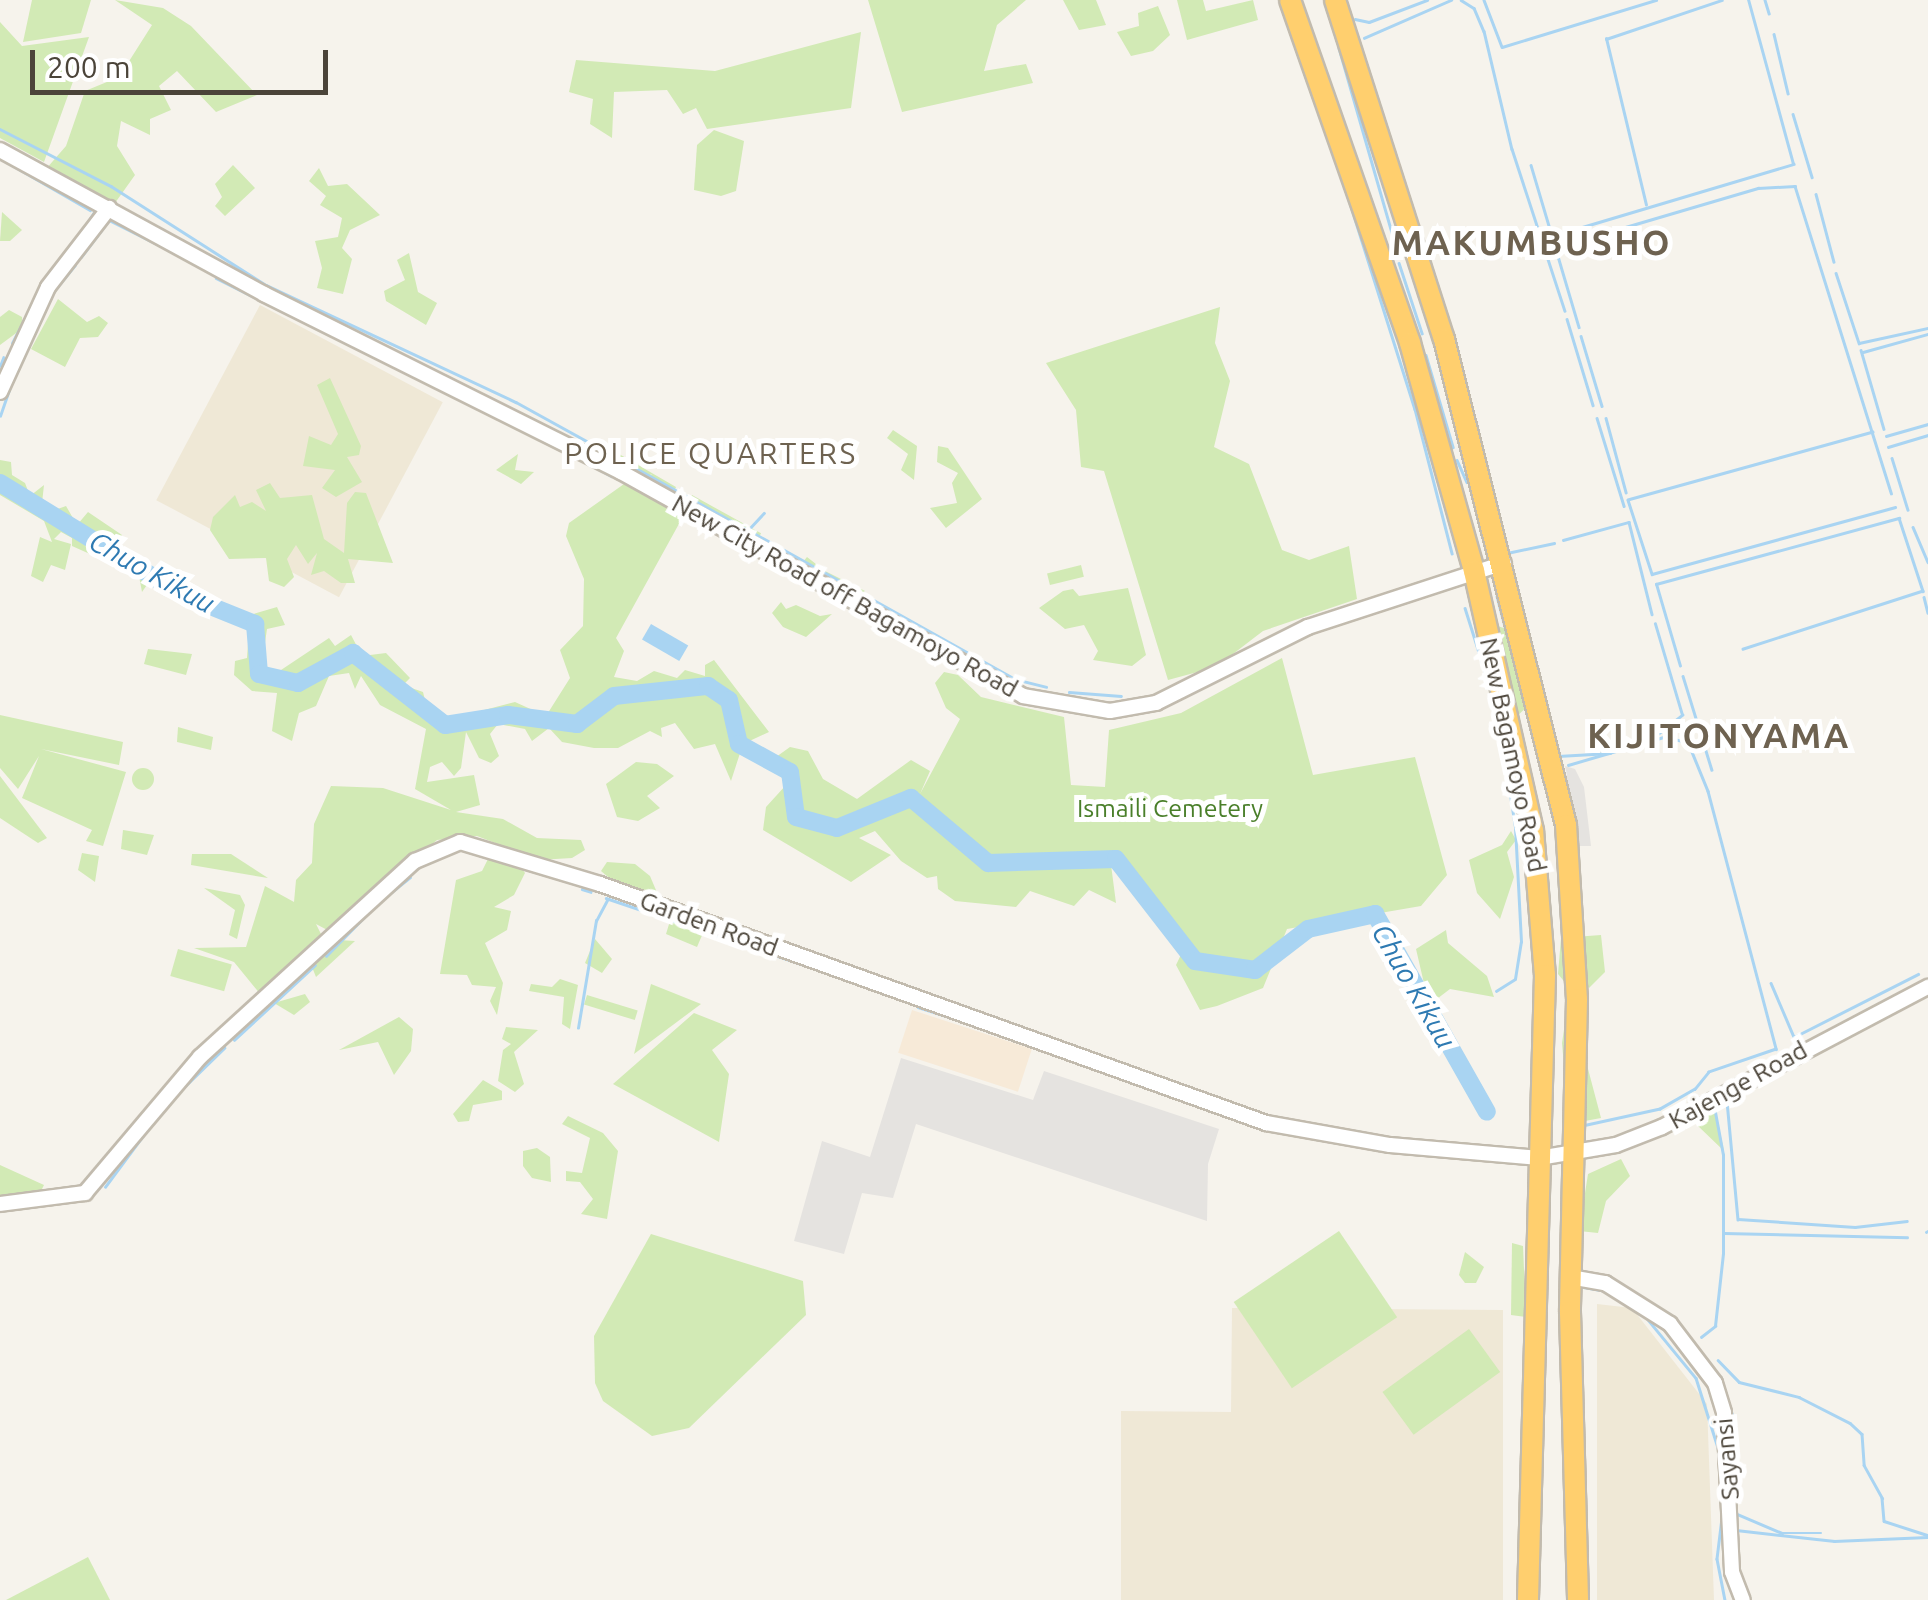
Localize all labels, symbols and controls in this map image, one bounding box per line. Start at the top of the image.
scale bar [35,30,332,92]
text: 200 m [47,50,131,84]
district label: MAKUMBUSHO [1392,221,1672,263]
district label: POLICE QUARTERS [564,435,858,471]
street label: New City Road off Bagamoyo Road [667,488,1023,704]
water label: Chuo Kikuu [83,524,221,620]
street label: New Bagamoyo Road [1473,635,1553,875]
district label: KIJITONYAMA [1587,714,1851,756]
park label: Ismaili Cemetery [1077,793,1263,823]
street label: Garden Road [636,885,782,963]
water label: Chuo Kikuu [1365,918,1463,1054]
street label: Kajenge Road [1664,1035,1812,1135]
street label: Sayansi [1708,1417,1746,1501]

